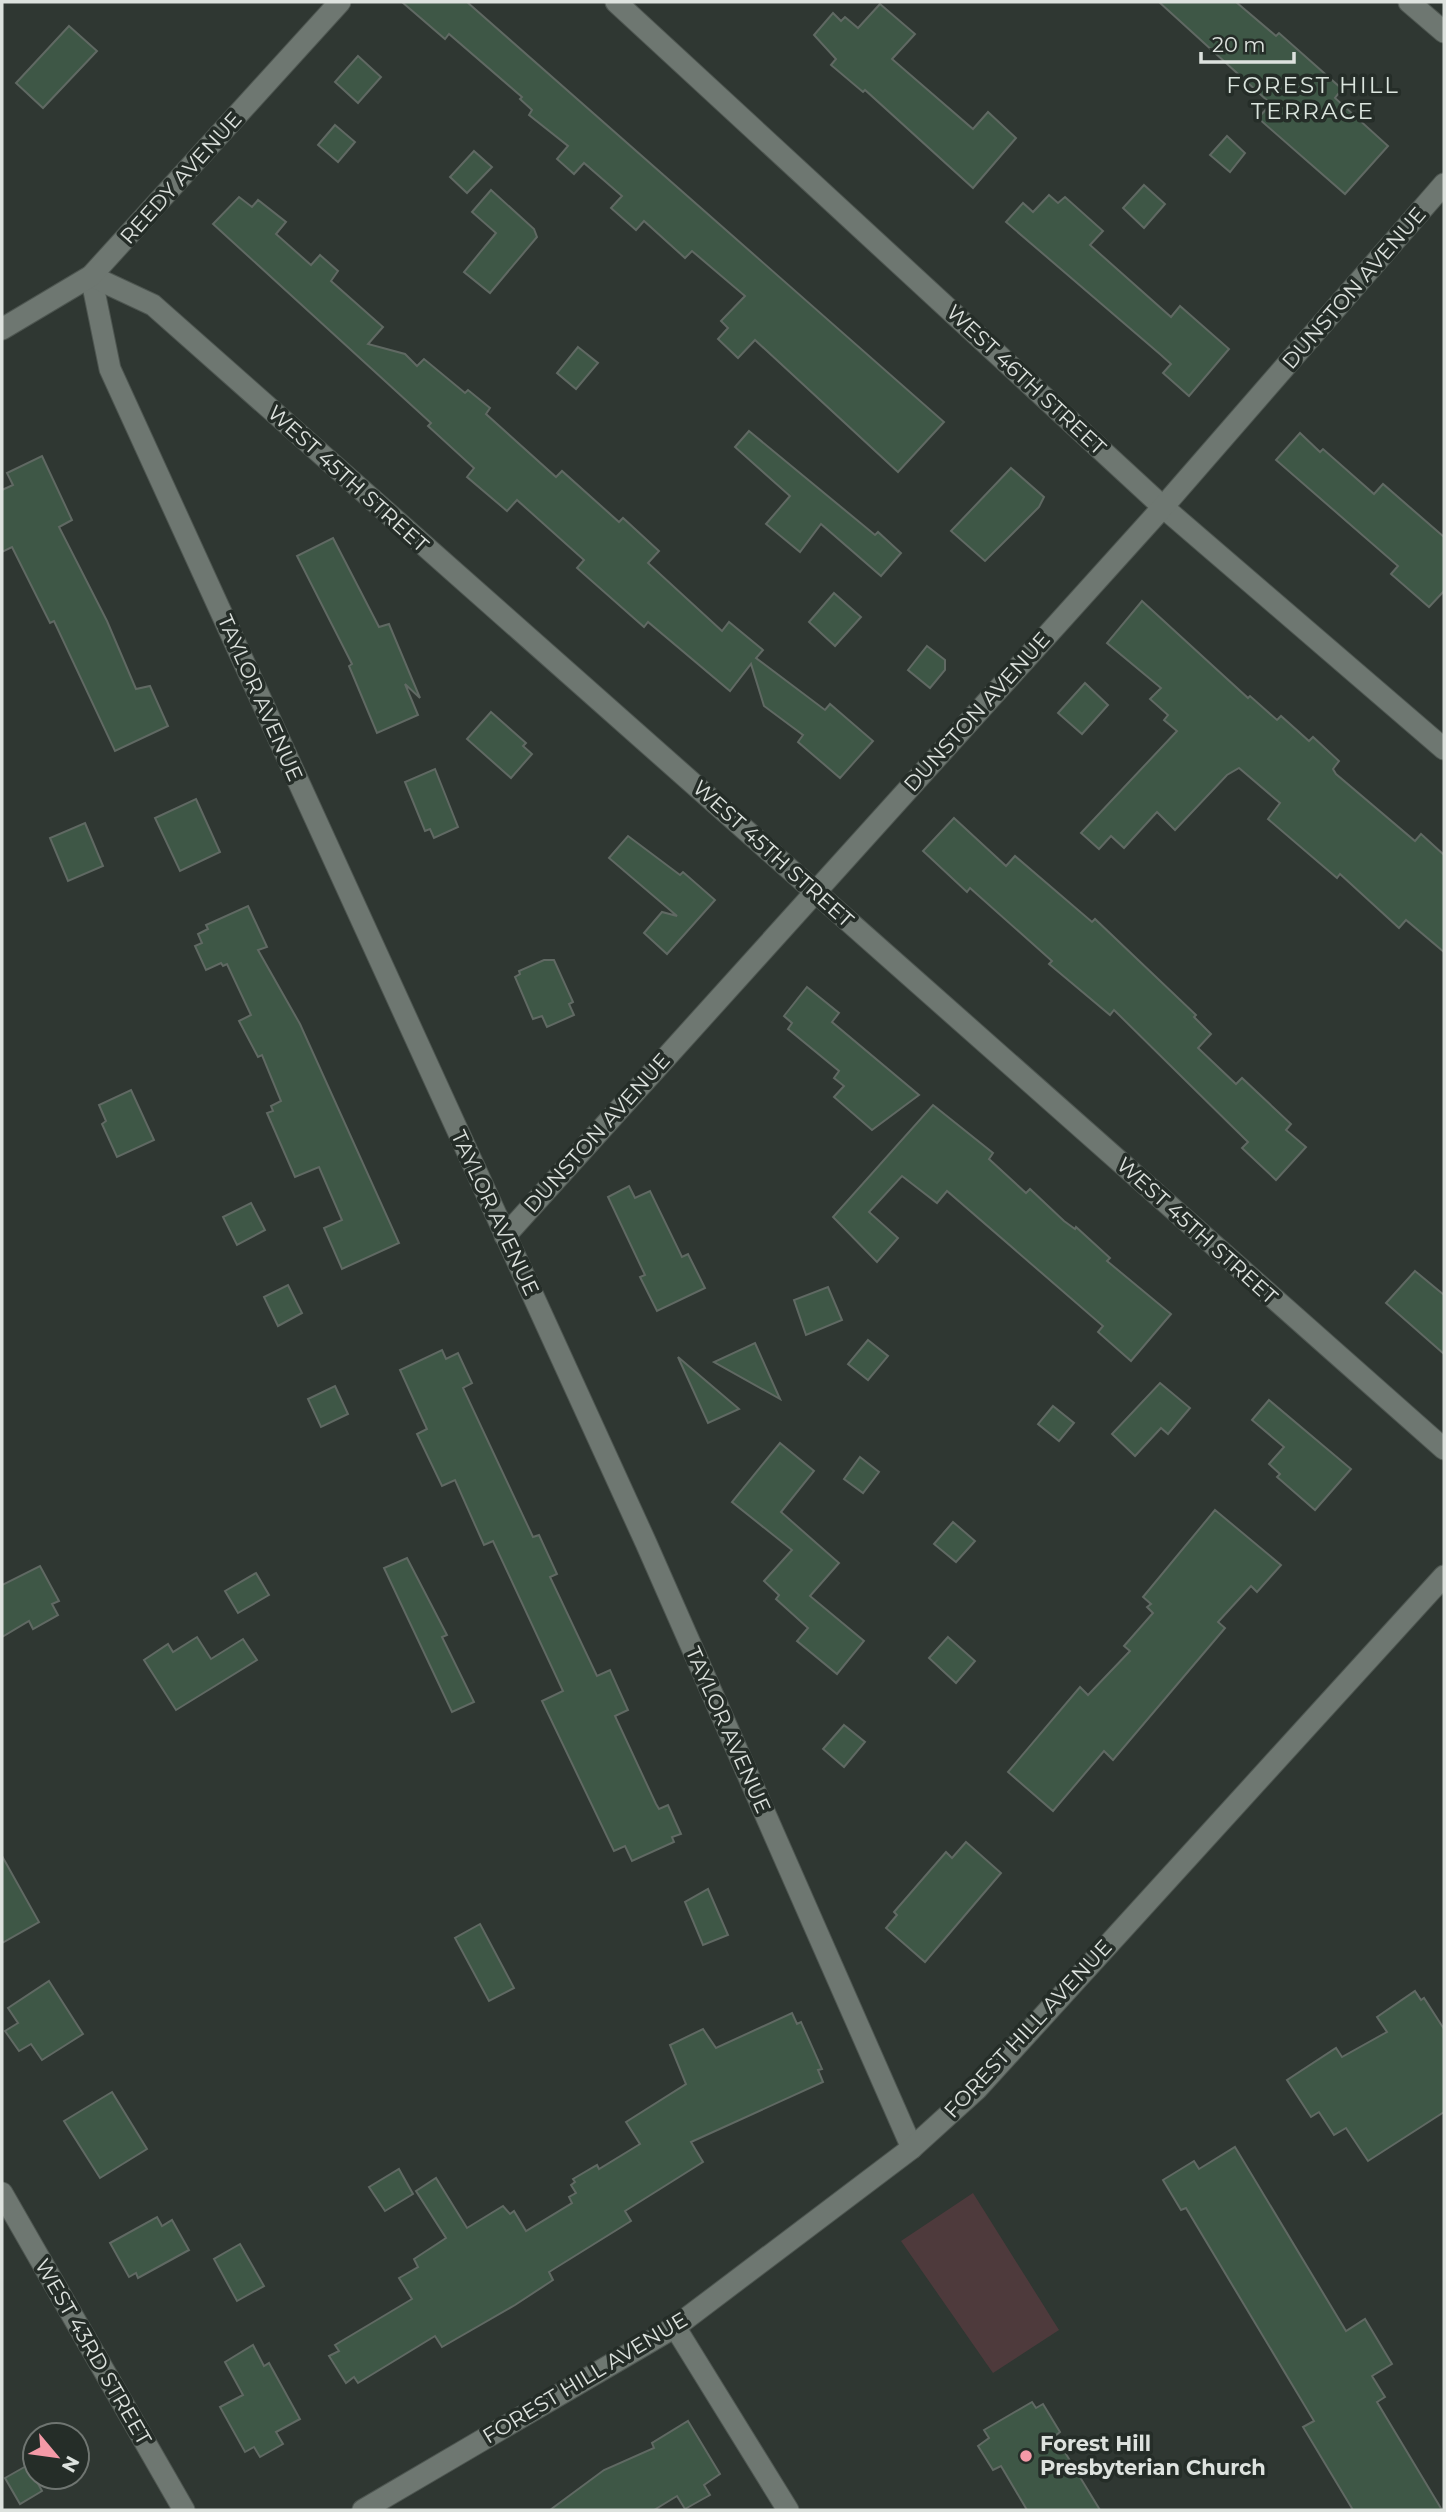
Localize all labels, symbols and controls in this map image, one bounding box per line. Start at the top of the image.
scale bar [1201,21,1294,65]
text: 20 m [1212,32,1266,57]
district label: FOREST HILL TERRACE [1226,71,1400,125]
street label: REEDY AVENUE [115,106,247,249]
street label: DUNSTON AVENUE [1277,202,1431,374]
street label: WEST 46TH STREET [942,299,1111,460]
street label: WEST 45TH STREET [263,400,434,557]
street label: TAYLOR AVENUE [213,611,308,785]
street label: DUNSTON AVENUE [898,627,1055,797]
street label: WEST 45TH STREET [688,775,859,932]
street label: DUNSTON AVENUE [518,1048,675,1218]
street label: TAYLOR AVENUE [446,1126,545,1299]
street label: WEST 45TH STREET [1112,1152,1283,1309]
street label: TAYLOR AVENUE [681,1643,776,1817]
street label: FOREST HILL AVENUE [939,1934,1117,2123]
street label: WEST 43RD STREET [30,2254,157,2449]
street label: FOREST HILL AVENUE [478,2307,692,2449]
north arrow [21,2421,91,2491]
place label: Forest Hill Presbyterian Church [1040,2431,1266,2480]
marker: Forest Hill Presbyterian Church [1018,2448,1034,2464]
text: N [57,2452,84,2476]

